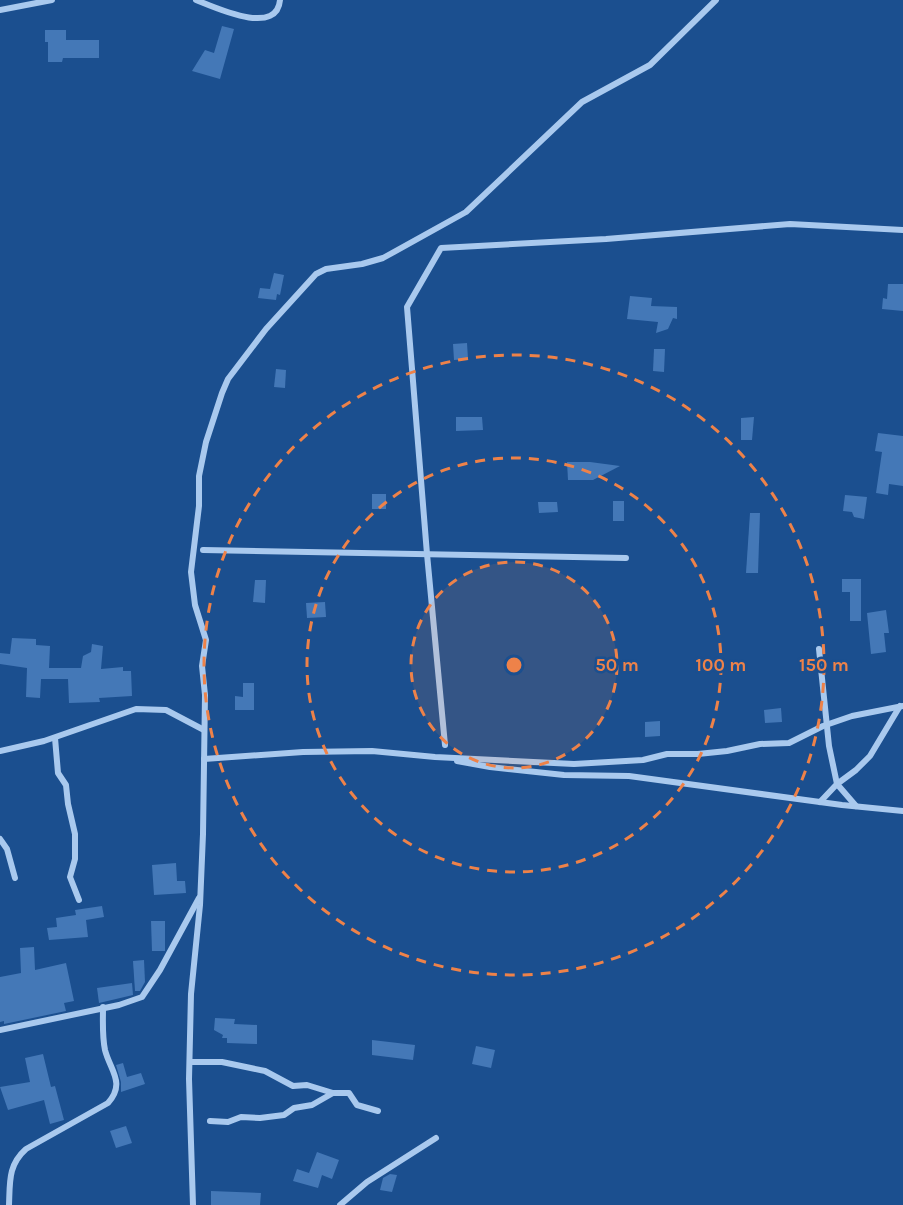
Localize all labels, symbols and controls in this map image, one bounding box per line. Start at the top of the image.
text: 50 m [595,654,639,676]
text: 100 m [696,654,746,676]
text: 150 m [799,654,849,676]
centre of rings [504,655,524,675]

